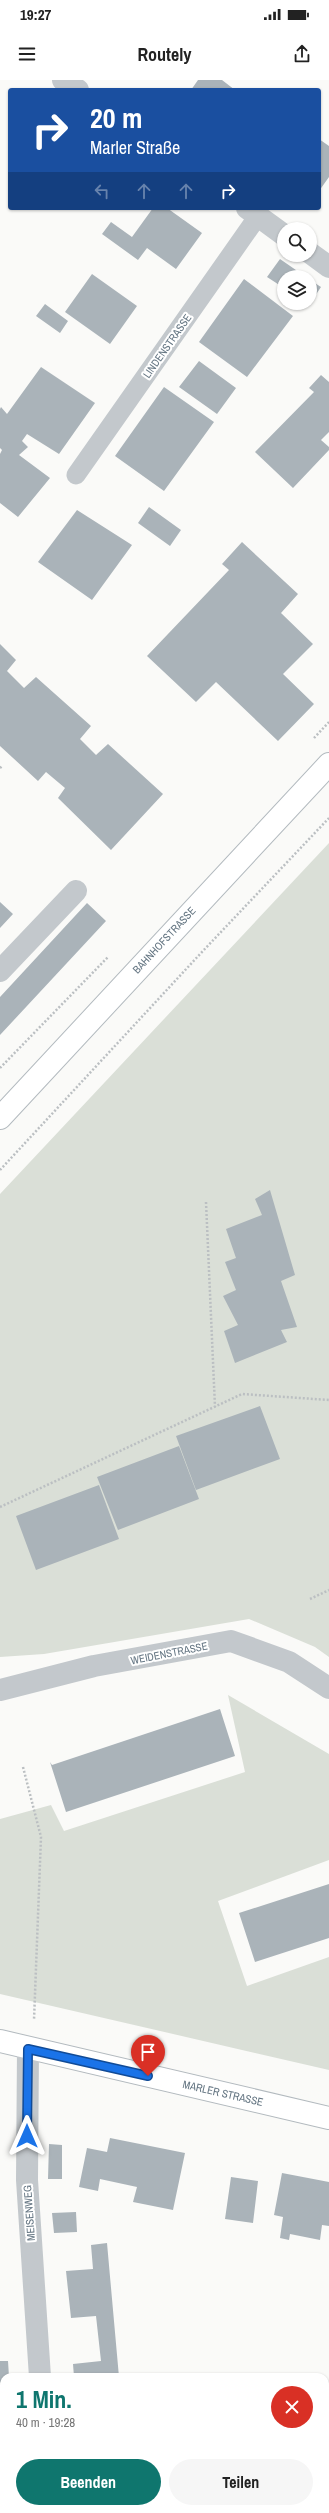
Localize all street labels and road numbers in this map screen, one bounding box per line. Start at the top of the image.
street label: LINDENSTRASSE [140,311,194,381]
street label: BAHNHOFSTRASSE [129,904,199,976]
street label: WEIDENSTRASSE [129,1639,209,1667]
street label: MARLER STRASSE [181,2077,265,2109]
street label: MEISENWEG [20,2185,38,2241]

